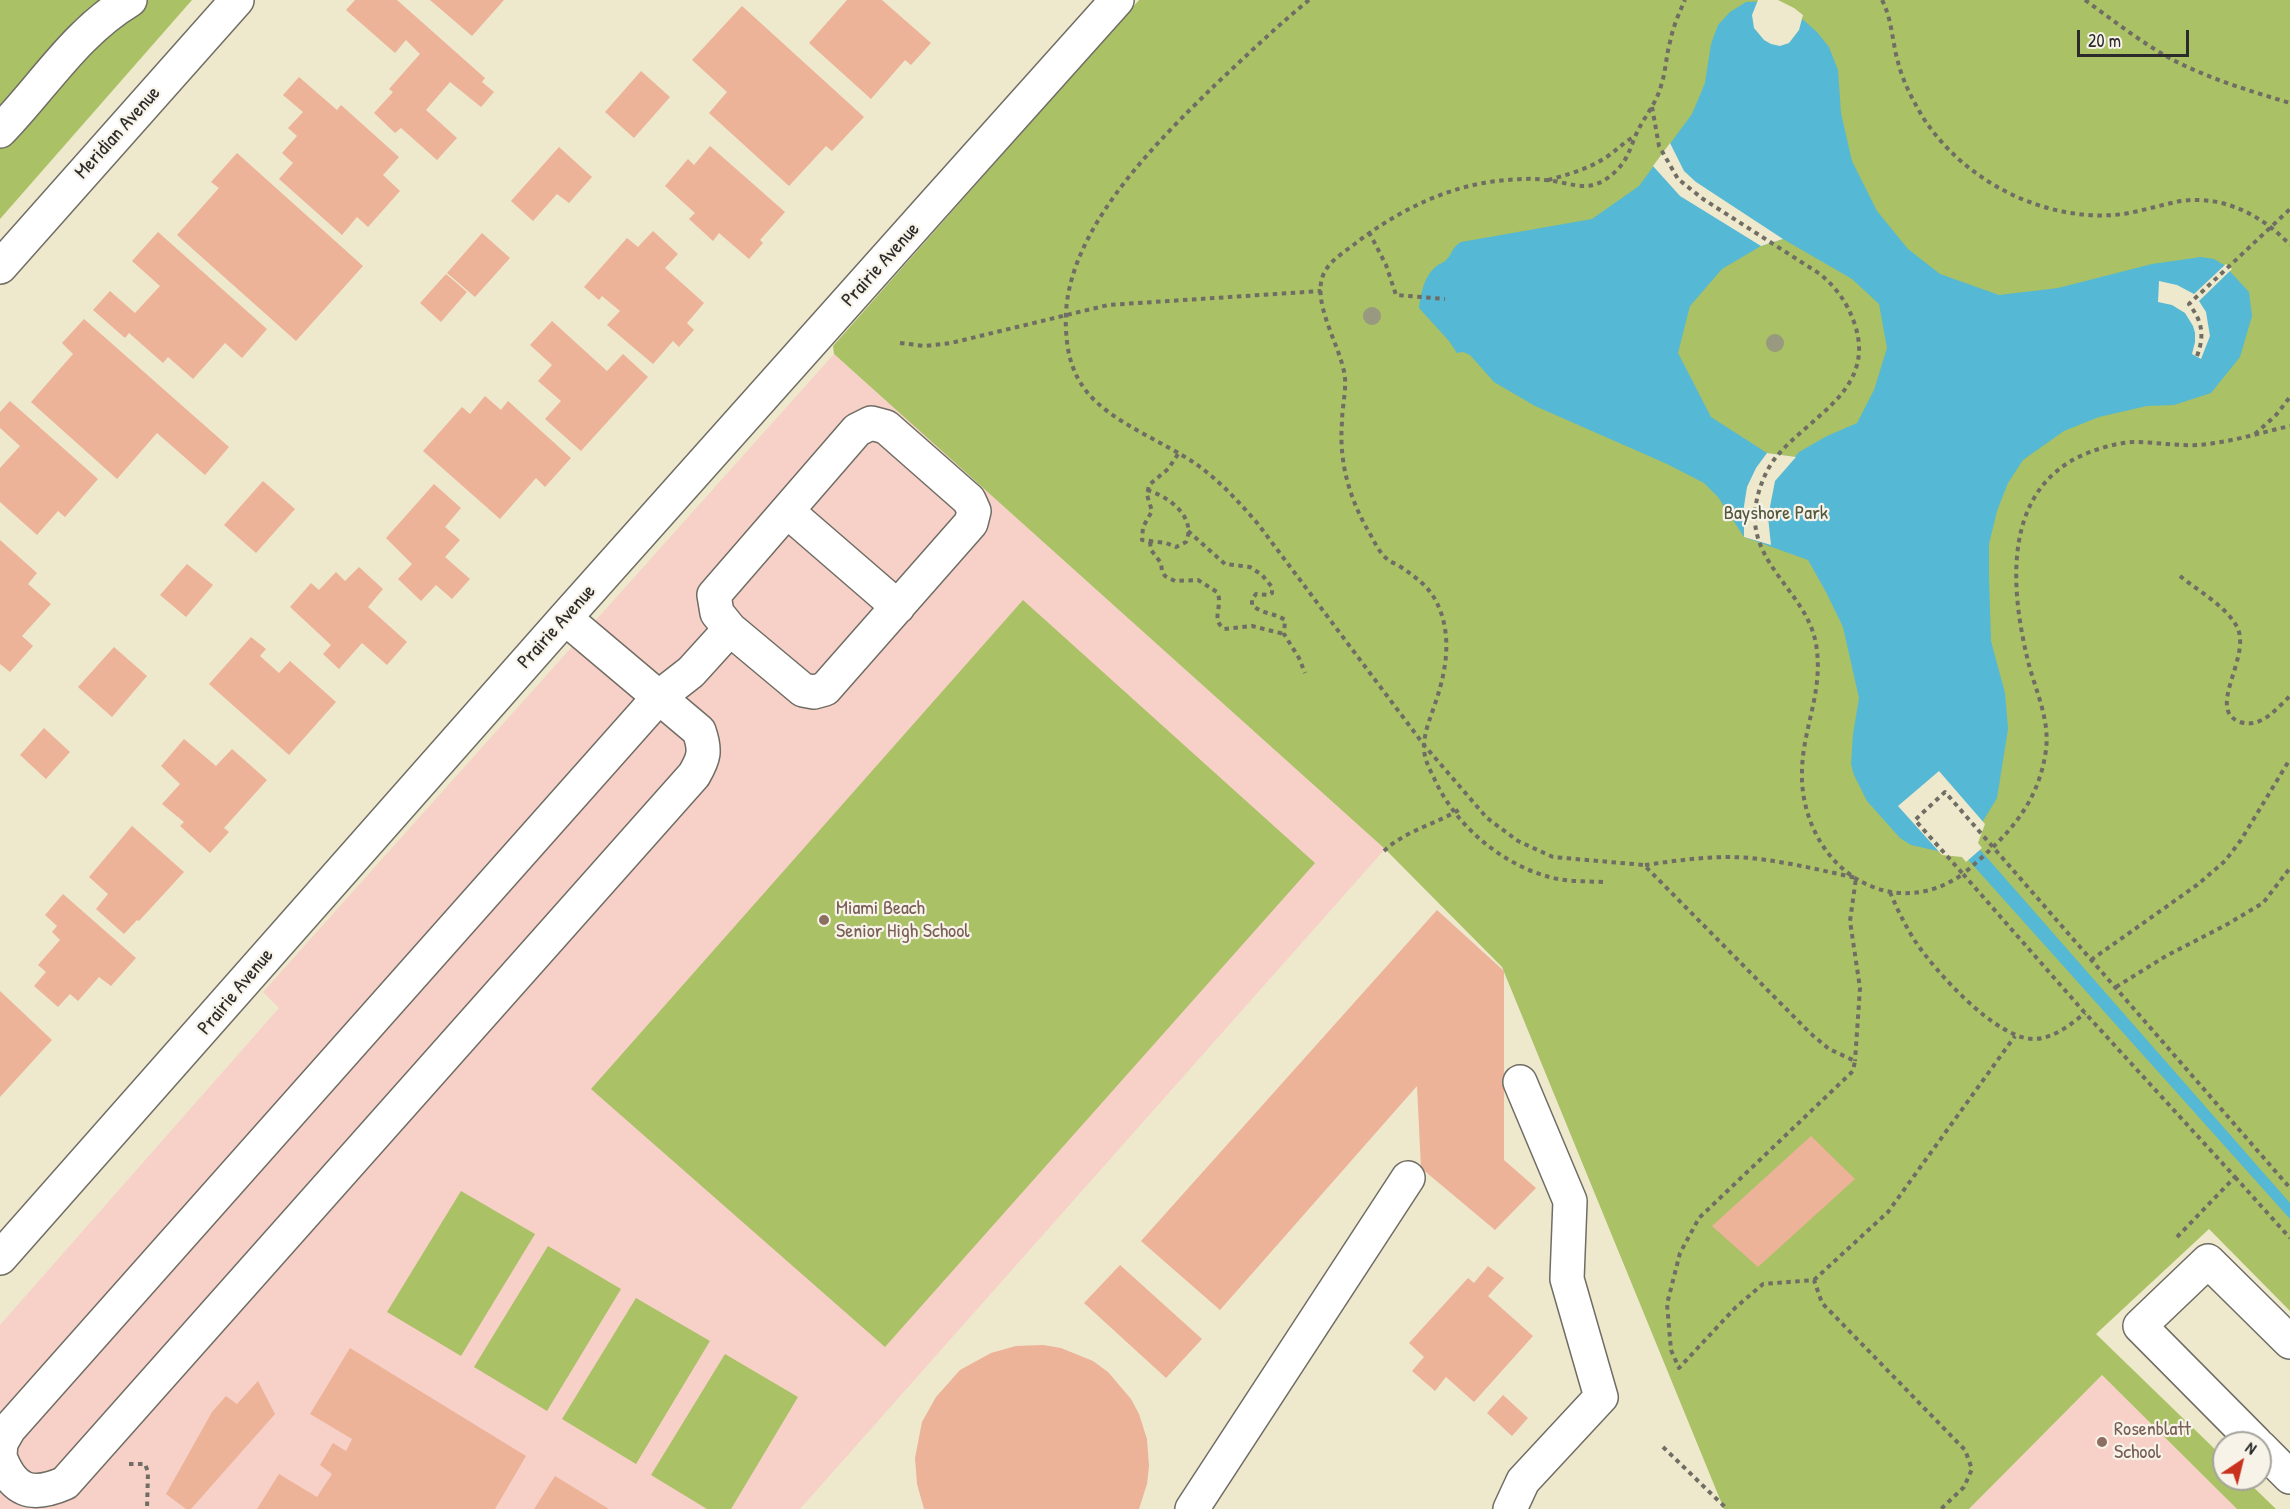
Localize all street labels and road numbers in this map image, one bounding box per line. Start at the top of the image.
street label: Meridian Avenue [70,82,166,184]
street label: Prairie Avenue [837,218,925,312]
street label: Prairie Avenue [513,580,601,674]
street label: Prairie Avenue [193,944,279,1040]

